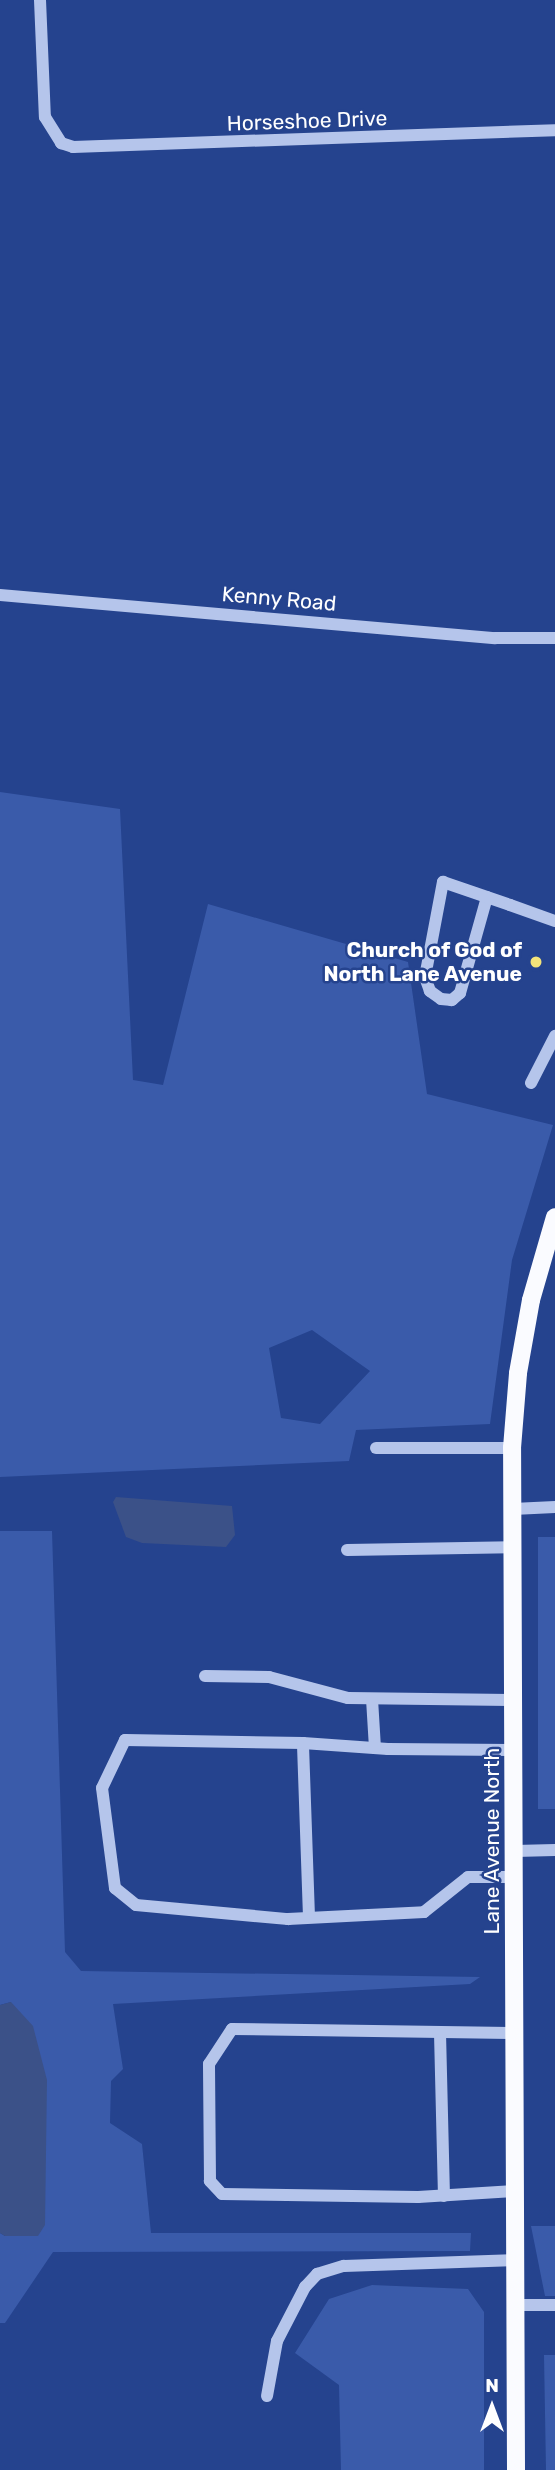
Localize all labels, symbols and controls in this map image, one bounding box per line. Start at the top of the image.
street label: Horseshoe Drive [226,106,388,136]
street label: Kenny Road [220,581,338,617]
place label: Church of God of North Lane Avenue [323,937,522,987]
marker: Church of God of North Lane Avenue [528,954,544,970]
street label: Lane Avenue North [479,1747,505,1935]
north arrow [457,2372,527,2442]
text: N [485,2374,499,2397]

